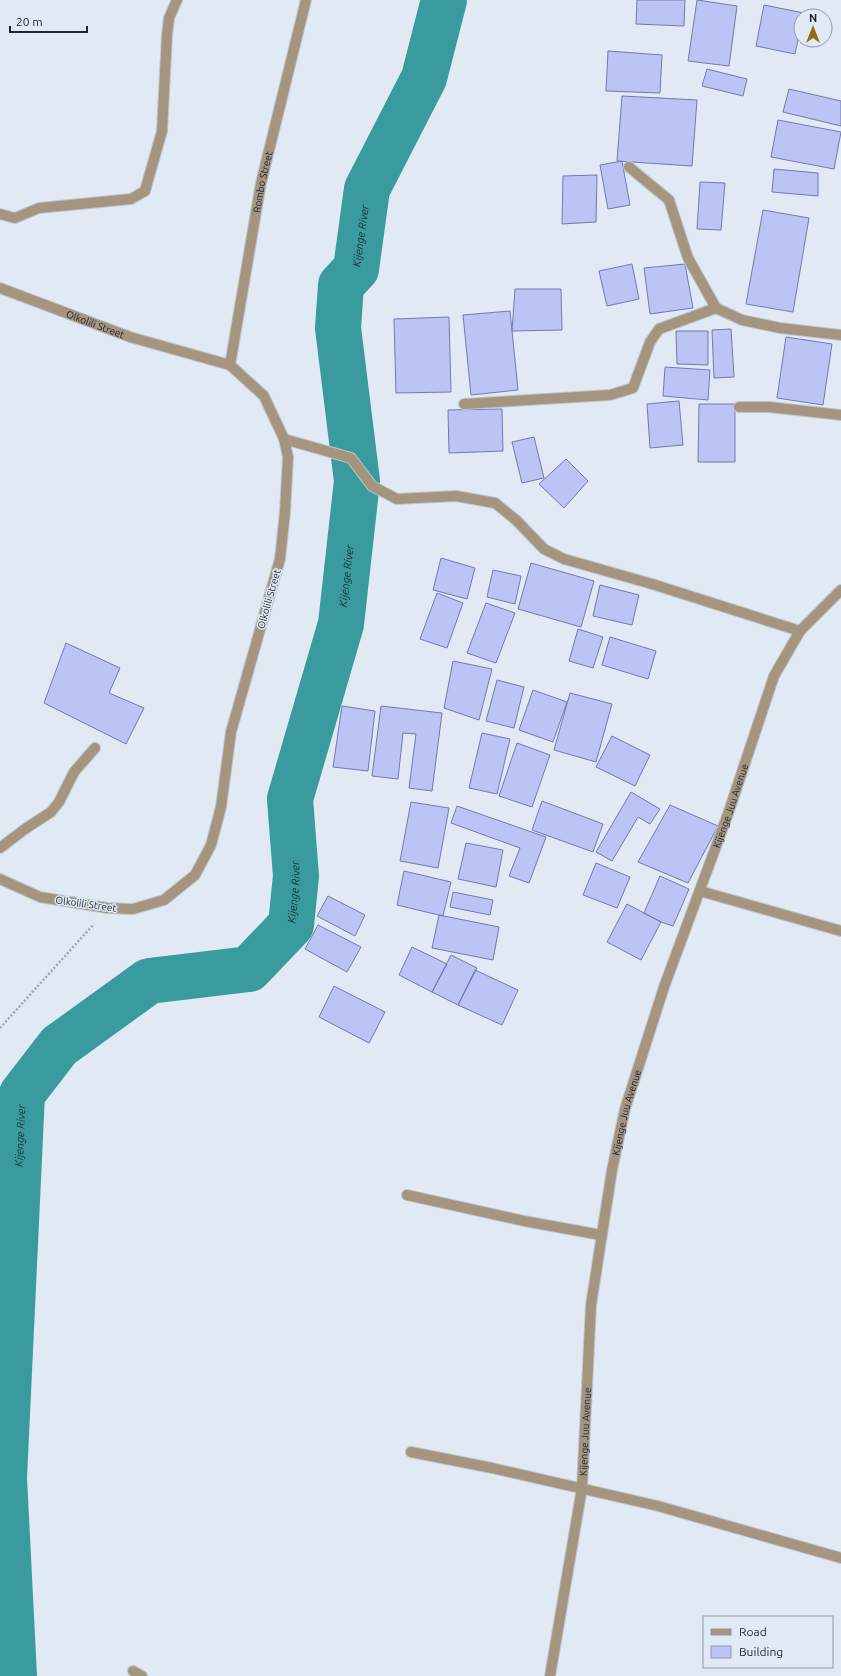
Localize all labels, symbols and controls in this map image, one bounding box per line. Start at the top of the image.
scale bar [10,8,87,34]
north arrow [793,8,833,48]
text: N [809,12,817,24]
text: 20 m [16,15,43,28]
street label: Rombo Street [251,150,274,213]
water label: Kijenge River [350,203,371,268]
street label: Olkolili Street [65,308,126,340]
water label: Kijenge River [337,543,356,608]
street label: Olkolili Street [255,568,283,630]
street label: Kijenge Juu Avenue [710,762,750,849]
water label: Kijenge River [285,860,302,924]
street label: Olkolili Street [55,894,117,914]
street label: Kijenge Juu Avenue [610,1068,643,1156]
water label: Kijenge River [13,1103,28,1167]
street label: Kijenge Juu Avenue [577,1387,592,1476]
legend [703,1616,833,1668]
text: Road [739,1625,767,1638]
text: Building [739,1645,783,1658]

